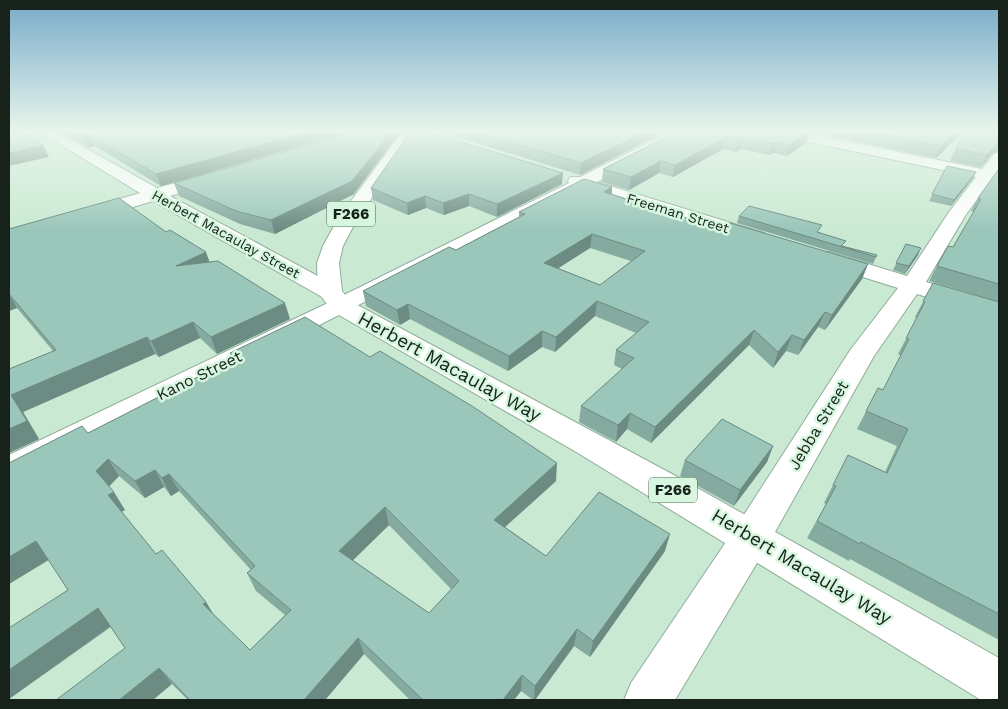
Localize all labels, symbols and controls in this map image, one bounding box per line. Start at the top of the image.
street label: Herbert Macaulay Street [149,187,303,281]
street label: Freeman Street [625,190,731,236]
road number: F266 [327,202,375,226]
street label: Herbert Macaulay Way [354,306,546,426]
street label: Kano Street [154,347,245,404]
street label: Jebba Street [784,377,853,473]
road number: F266 [649,478,697,502]
street label: Herbert Macaulay Way [708,504,896,629]

